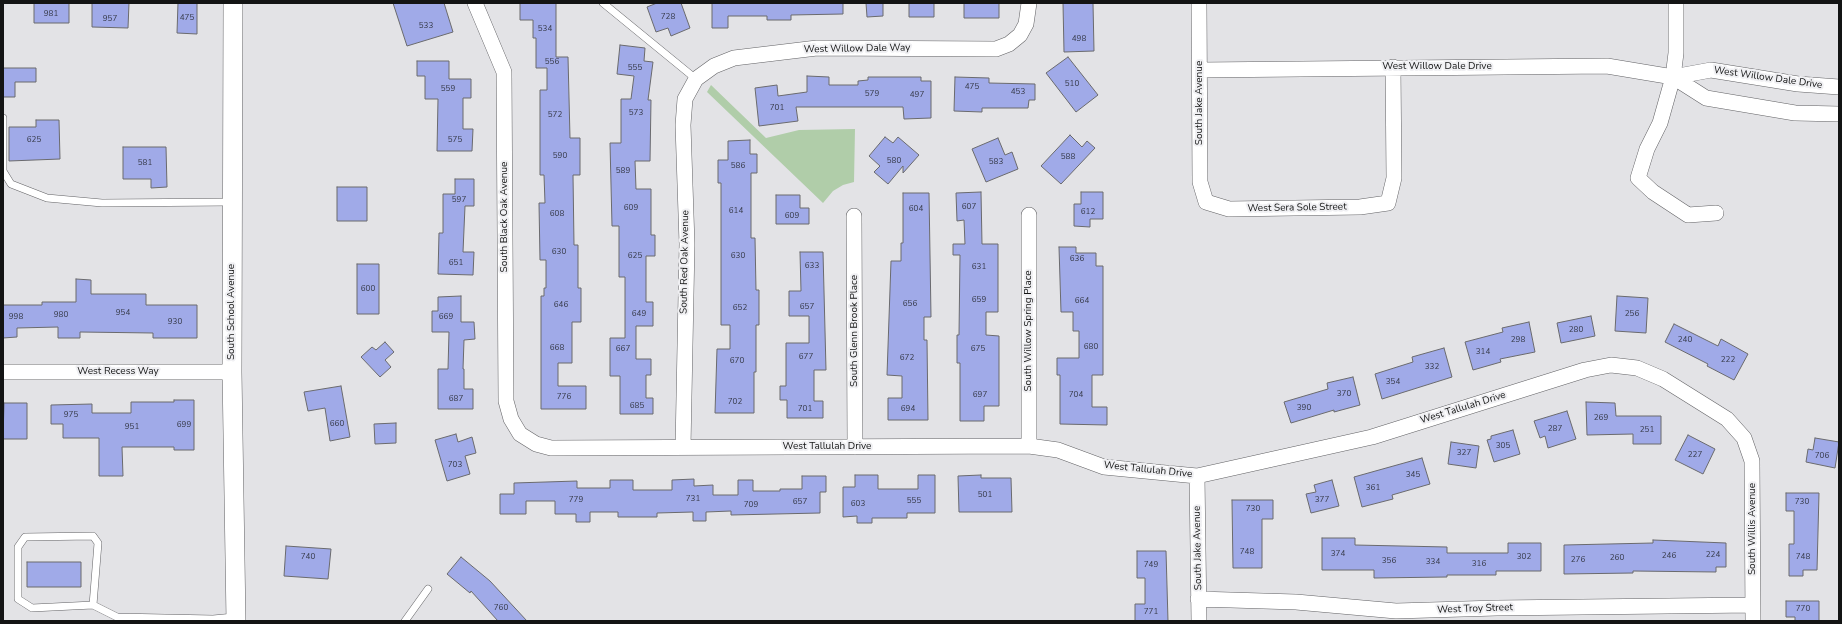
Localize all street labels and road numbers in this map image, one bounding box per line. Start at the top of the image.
street label: West Willow Dale Way [804,42,910,56]
street label: South Jake Avenue [1194,61,1206,145]
street label: West Willow Dale Drive [1382,61,1492,73]
street label: West Willow Dale Drive [1713,64,1823,92]
street label: South Black Oak Avenue [499,162,511,272]
street label: West Sera Sole Street [1247,201,1347,215]
street label: South Red Oak Avenue [678,210,692,314]
street label: South School Avenue [226,264,238,360]
street label: South Willow Spring Place [1023,270,1035,392]
street label: South Glenn Brook Place [849,275,861,387]
street label: West Recess Way [77,366,159,378]
street label: West Tallulah Drive [1419,389,1507,427]
street label: West Tallulah Drive [783,441,871,453]
street label: West Tallulah Drive [1103,459,1193,481]
street label: South Willis Avenue [1747,483,1759,575]
street label: South Jake Avenue [1191,506,1205,590]
street label: West Troy Street [1437,602,1513,616]

